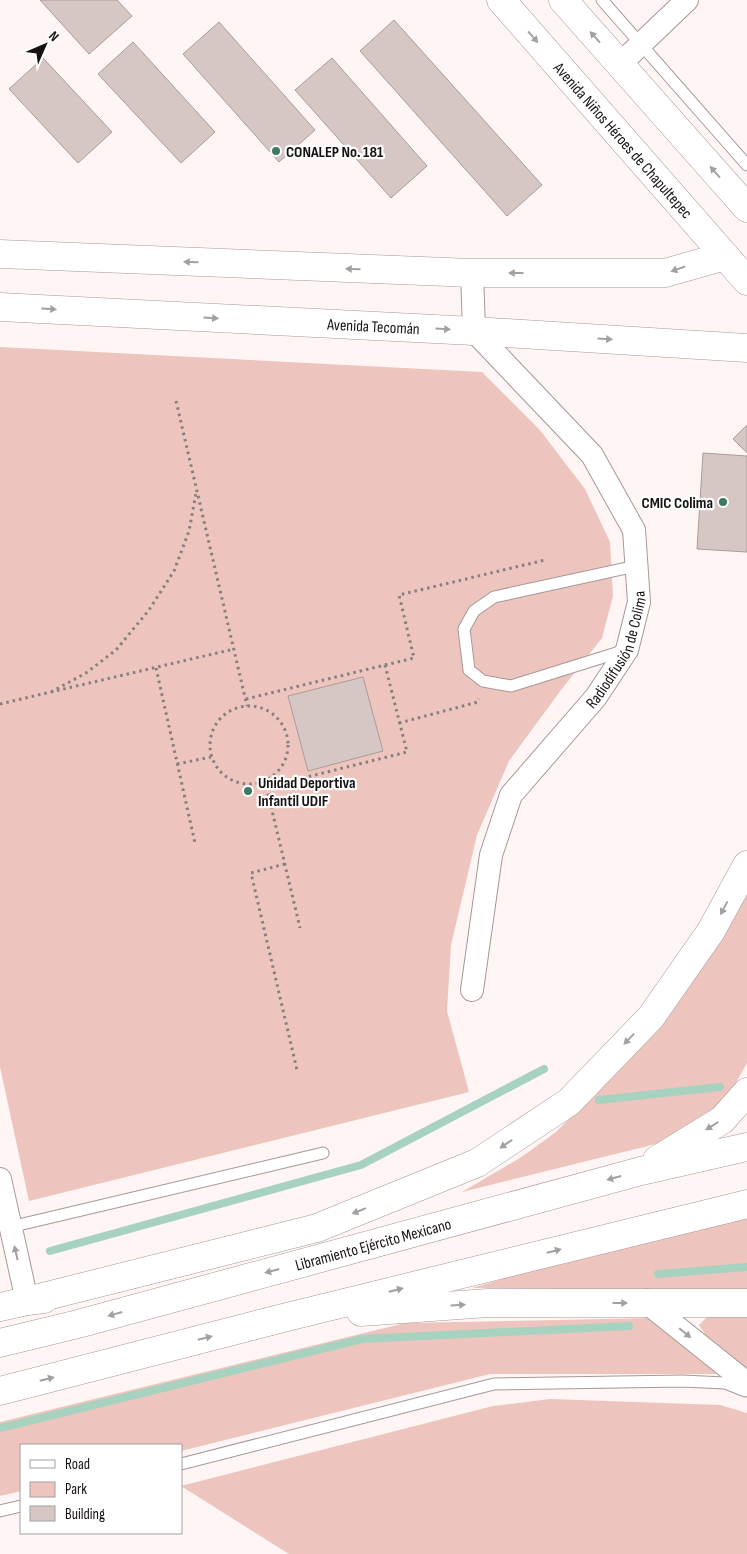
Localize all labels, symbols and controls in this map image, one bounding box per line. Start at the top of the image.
north arrow [20,20,70,70]
text: N [45,28,62,45]
one-way arrow [528,30,539,43]
one-way arrow [590,30,601,43]
street label: Avenida Niños Héroes de Chapultepec [548,58,696,223]
place label: CONALEP No. 181 [286,143,384,162]
marker: CONALEP No. 181 [270,145,282,157]
one-way arrow [709,165,720,178]
one-way arrow [183,257,199,265]
one-way arrow [345,264,361,272]
one-way arrow [670,265,685,273]
one-way arrow [508,269,524,277]
one-way arrow [41,306,57,314]
one-way arrow [203,314,219,322]
street label: Avenida Tecomán [326,316,420,339]
one-way arrow [435,326,451,334]
one-way arrow [598,336,614,344]
place label: CMIC Colima [641,494,713,513]
marker: CMIC Colima [717,496,729,508]
street label: Radiodifusión de Colima [583,590,651,713]
place label: Unidad Deportiva Infantil UDIF [258,774,355,811]
marker: Unidad Deportiva Infantil UDIF [242,785,254,797]
one-way arrow [720,900,728,915]
one-way arrow [623,1033,635,1045]
one-way arrow [706,1121,719,1130]
one-way arrow [499,1139,513,1149]
one-way arrow [607,1174,622,1182]
one-way arrow [351,1207,366,1215]
street label: Libramiento Ejército Mexicano [293,1215,454,1276]
one-way arrow [12,1246,20,1261]
one-way arrow [546,1247,561,1255]
one-way arrow [264,1267,279,1275]
one-way arrow [389,1286,404,1294]
one-way arrow [612,1299,628,1307]
one-way arrow [450,1301,466,1309]
one-way arrow [107,1310,123,1318]
one-way arrow [678,1328,691,1339]
one-way arrow [197,1334,212,1342]
one-way arrow [40,1375,55,1383]
legend [20,1444,182,1534]
text: Road [65,1455,90,1474]
text: Park [65,1480,87,1499]
text: Building [65,1505,105,1524]

